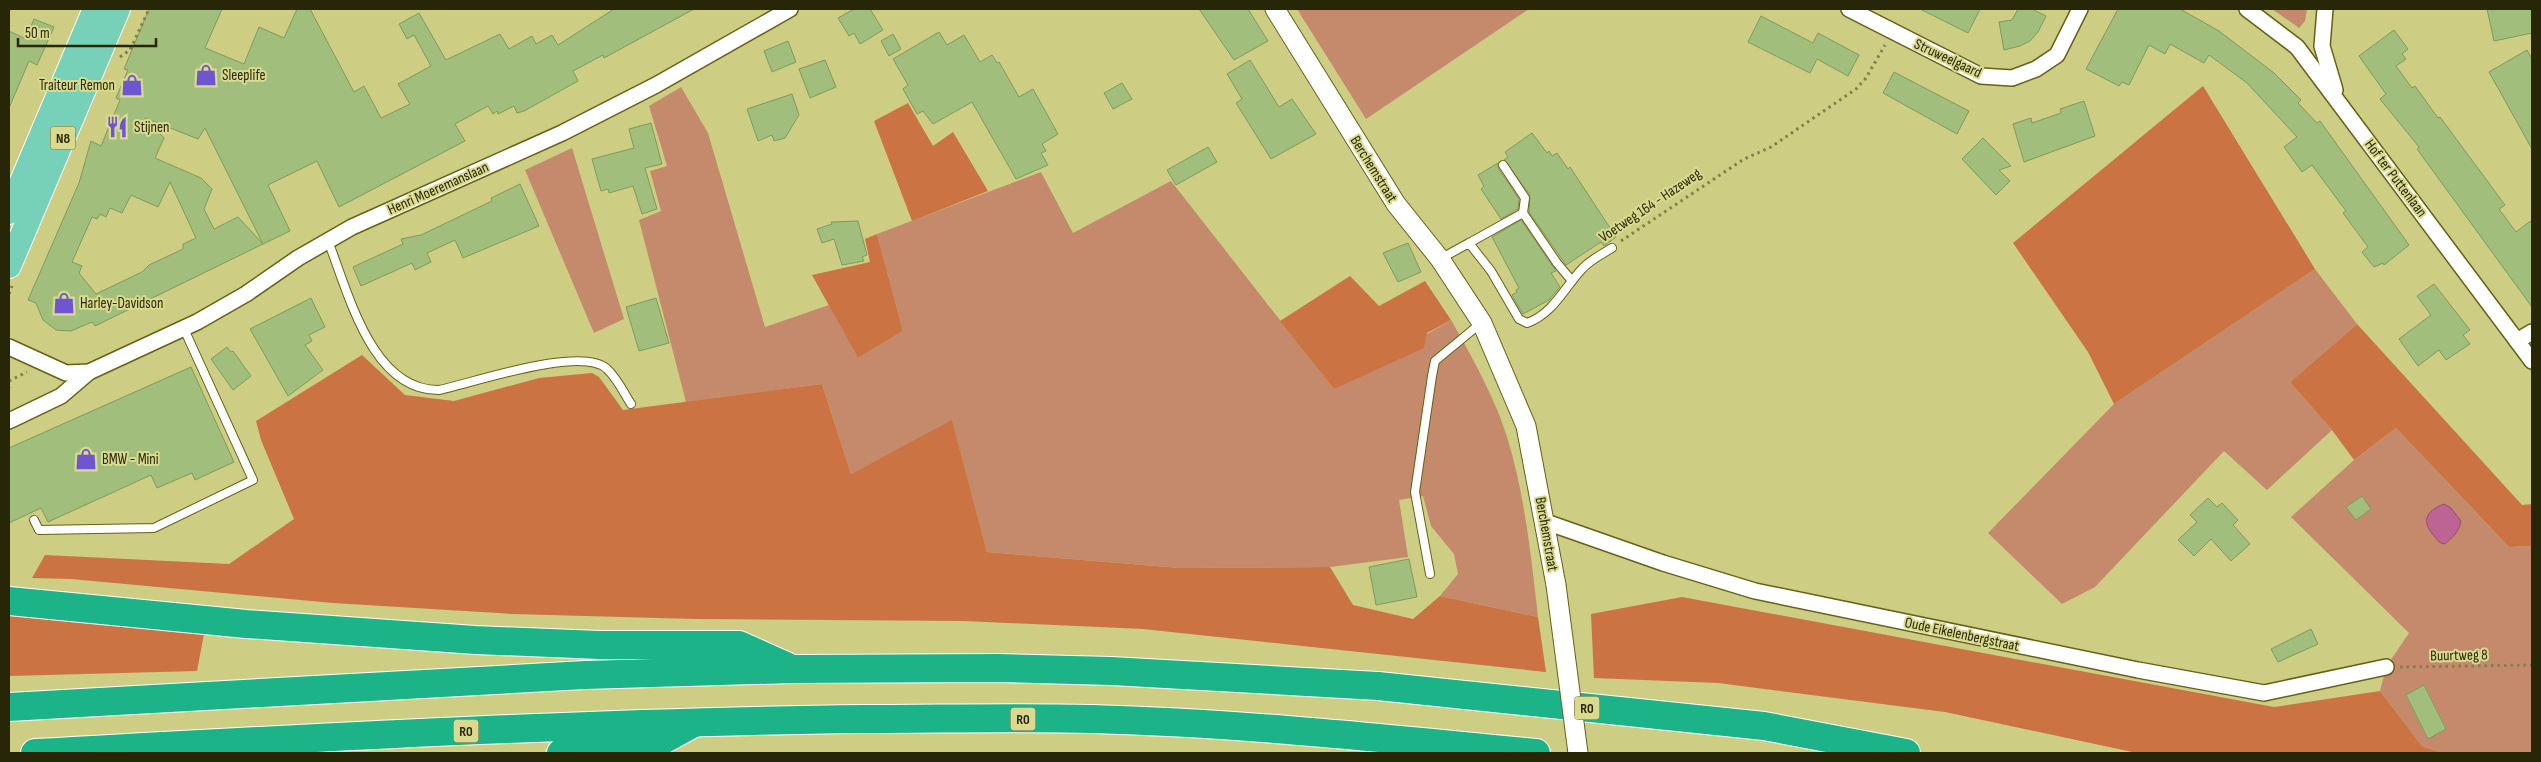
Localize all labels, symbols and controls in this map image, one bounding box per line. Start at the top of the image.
scale bar [18,15,155,47]
text: 50 m [25,24,50,43]
street label: Struweelgaard [1911,35,1985,82]
shop icon: Sleeplife [193,62,219,88]
place label: Sleeplife [222,66,265,85]
shop icon: Traiteur Remon [119,72,145,98]
place label: Traiteur Remon [39,76,115,95]
restaurant icon: Stijnen [104,114,130,140]
place label: Stijnen [134,118,169,137]
road number: N8 [50,126,76,150]
street label: Berchemstraat [1346,132,1402,206]
street label: Hof ter Puttenlaan [2360,136,2431,221]
street label: Henri Moeremanslaan [385,158,492,219]
street label: Voetweg 164 - Hazeweg [1595,164,1705,247]
shop icon: Harley-Davidson [51,290,77,316]
place label: Harley-Davidson [80,294,163,313]
shop icon: BMW - Mini [73,446,99,472]
place label: BMW - Mini [102,450,159,469]
street label: Berchemstraat [1531,495,1562,573]
street label: Oude Eikelenbergstraat [1903,613,2021,656]
street label: Buurtweg 8 [2430,645,2488,666]
road number: R0 [1574,696,1600,720]
road number: R0 [1010,708,1036,731]
road number: R0 [454,719,478,742]

